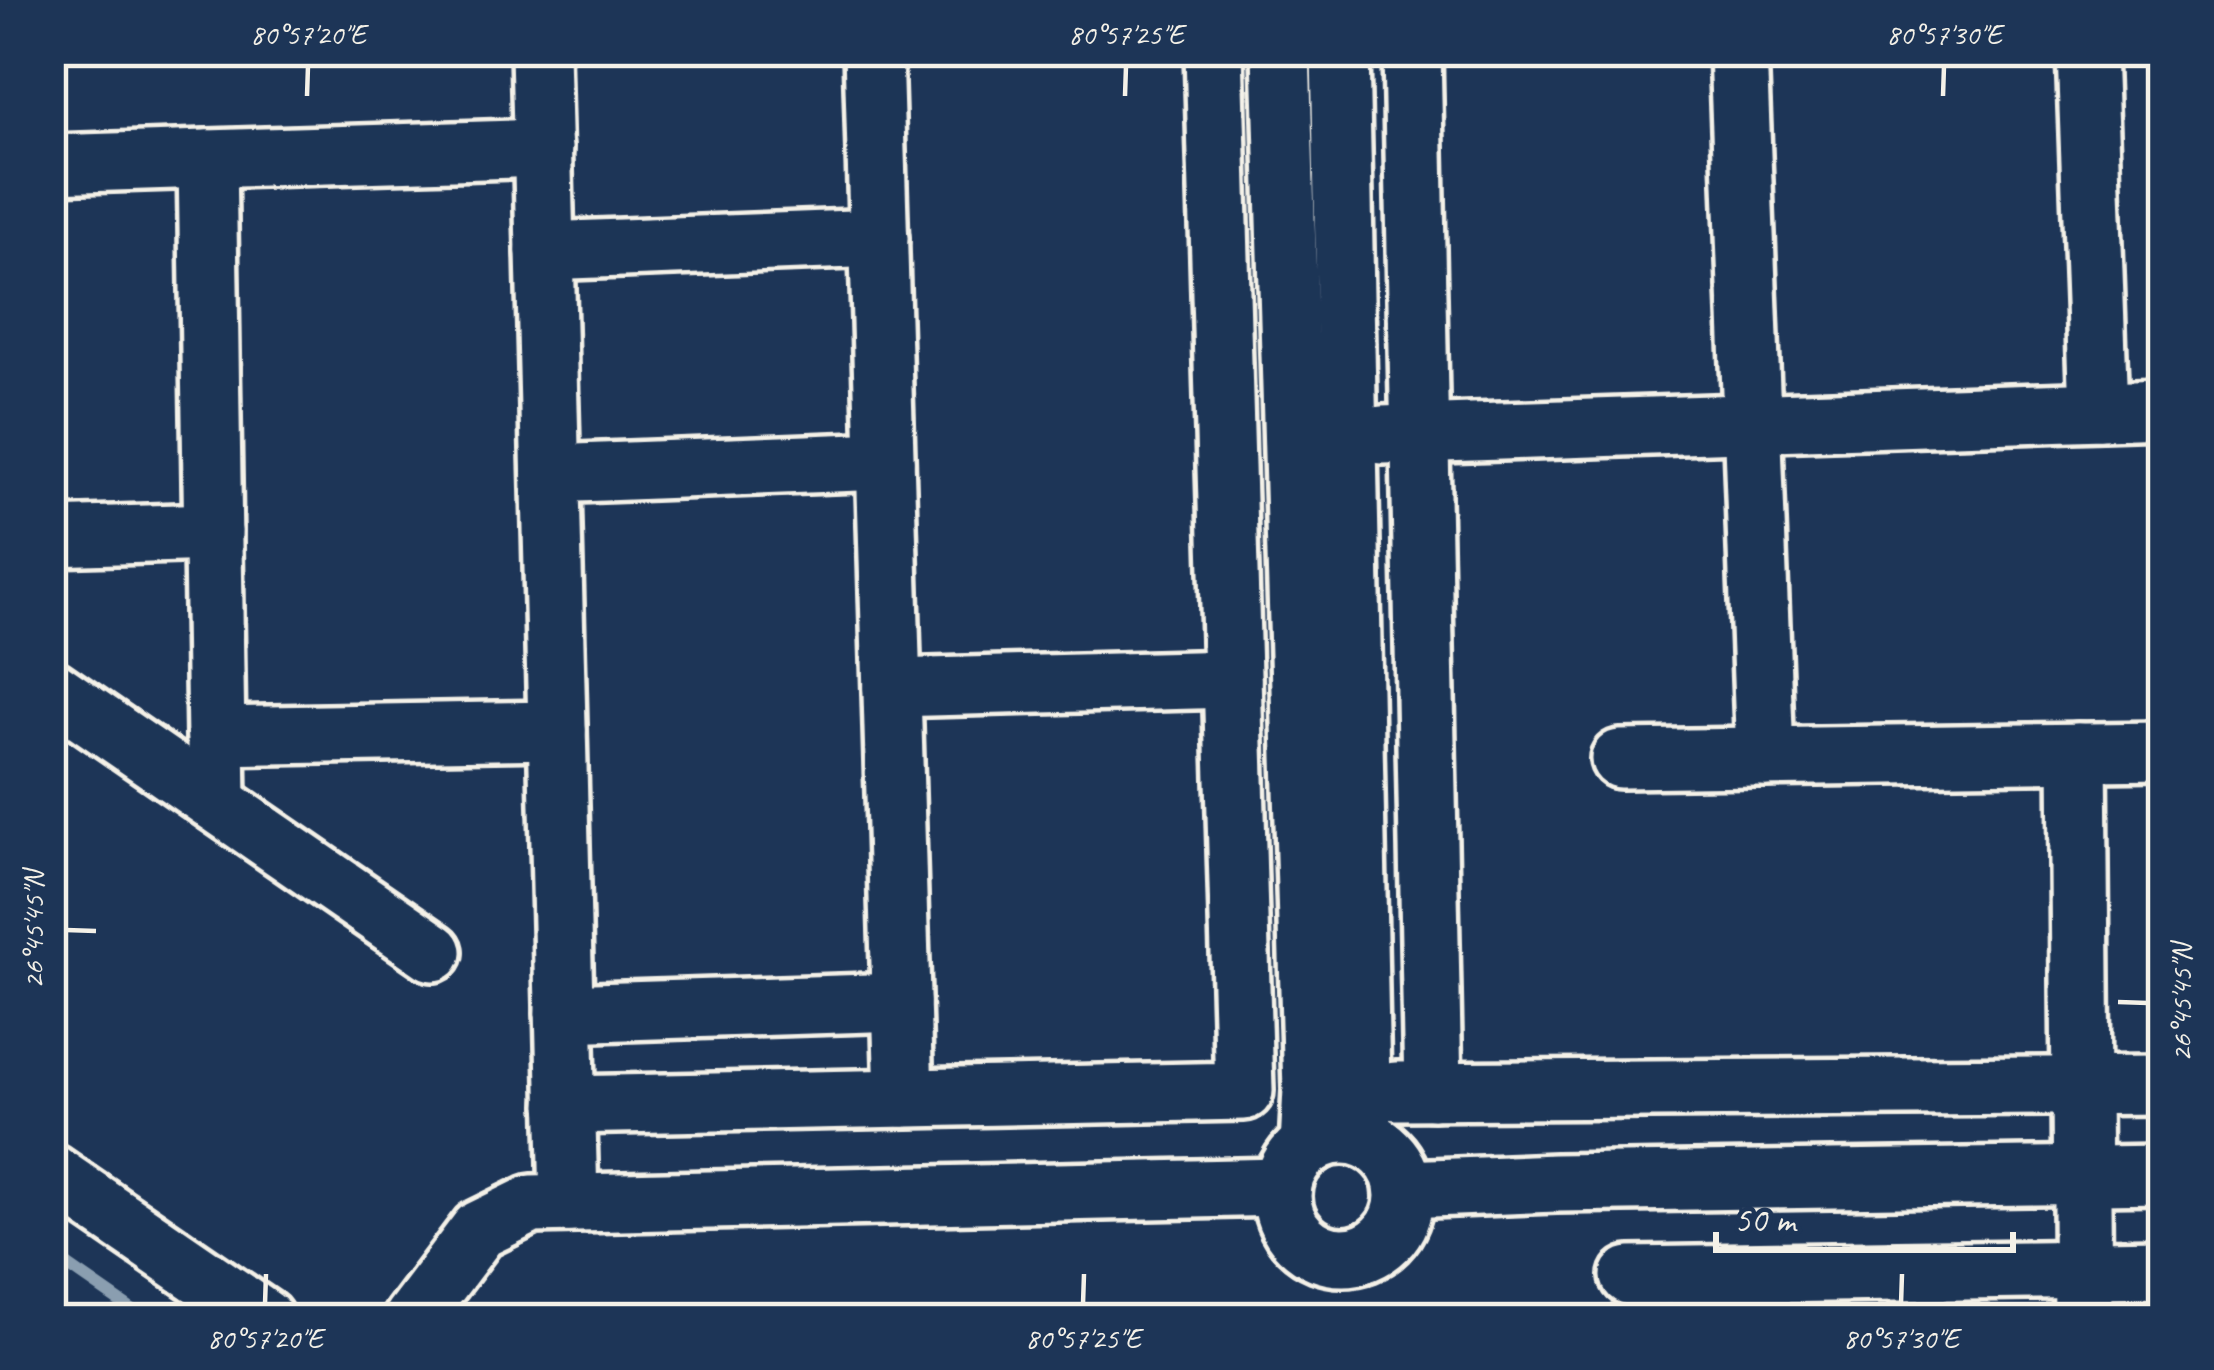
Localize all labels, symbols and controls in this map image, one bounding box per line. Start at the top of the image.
text: 80°57'20"E [250,15,370,53]
text: 80°57'25"E [1068,15,1188,53]
text: 80°57'30"E [1886,15,2006,53]
text: 26°45'45"N [14,866,52,989]
text: 26°45'45"N [2162,939,2200,1062]
scale bar [1716,1178,2013,1252]
text: 50 m [1734,1197,1798,1243]
text: 80°57'20"E [207,1319,327,1357]
text: 80°57'25"E [1025,1319,1145,1357]
text: 80°57'30"E [1843,1319,1963,1357]

